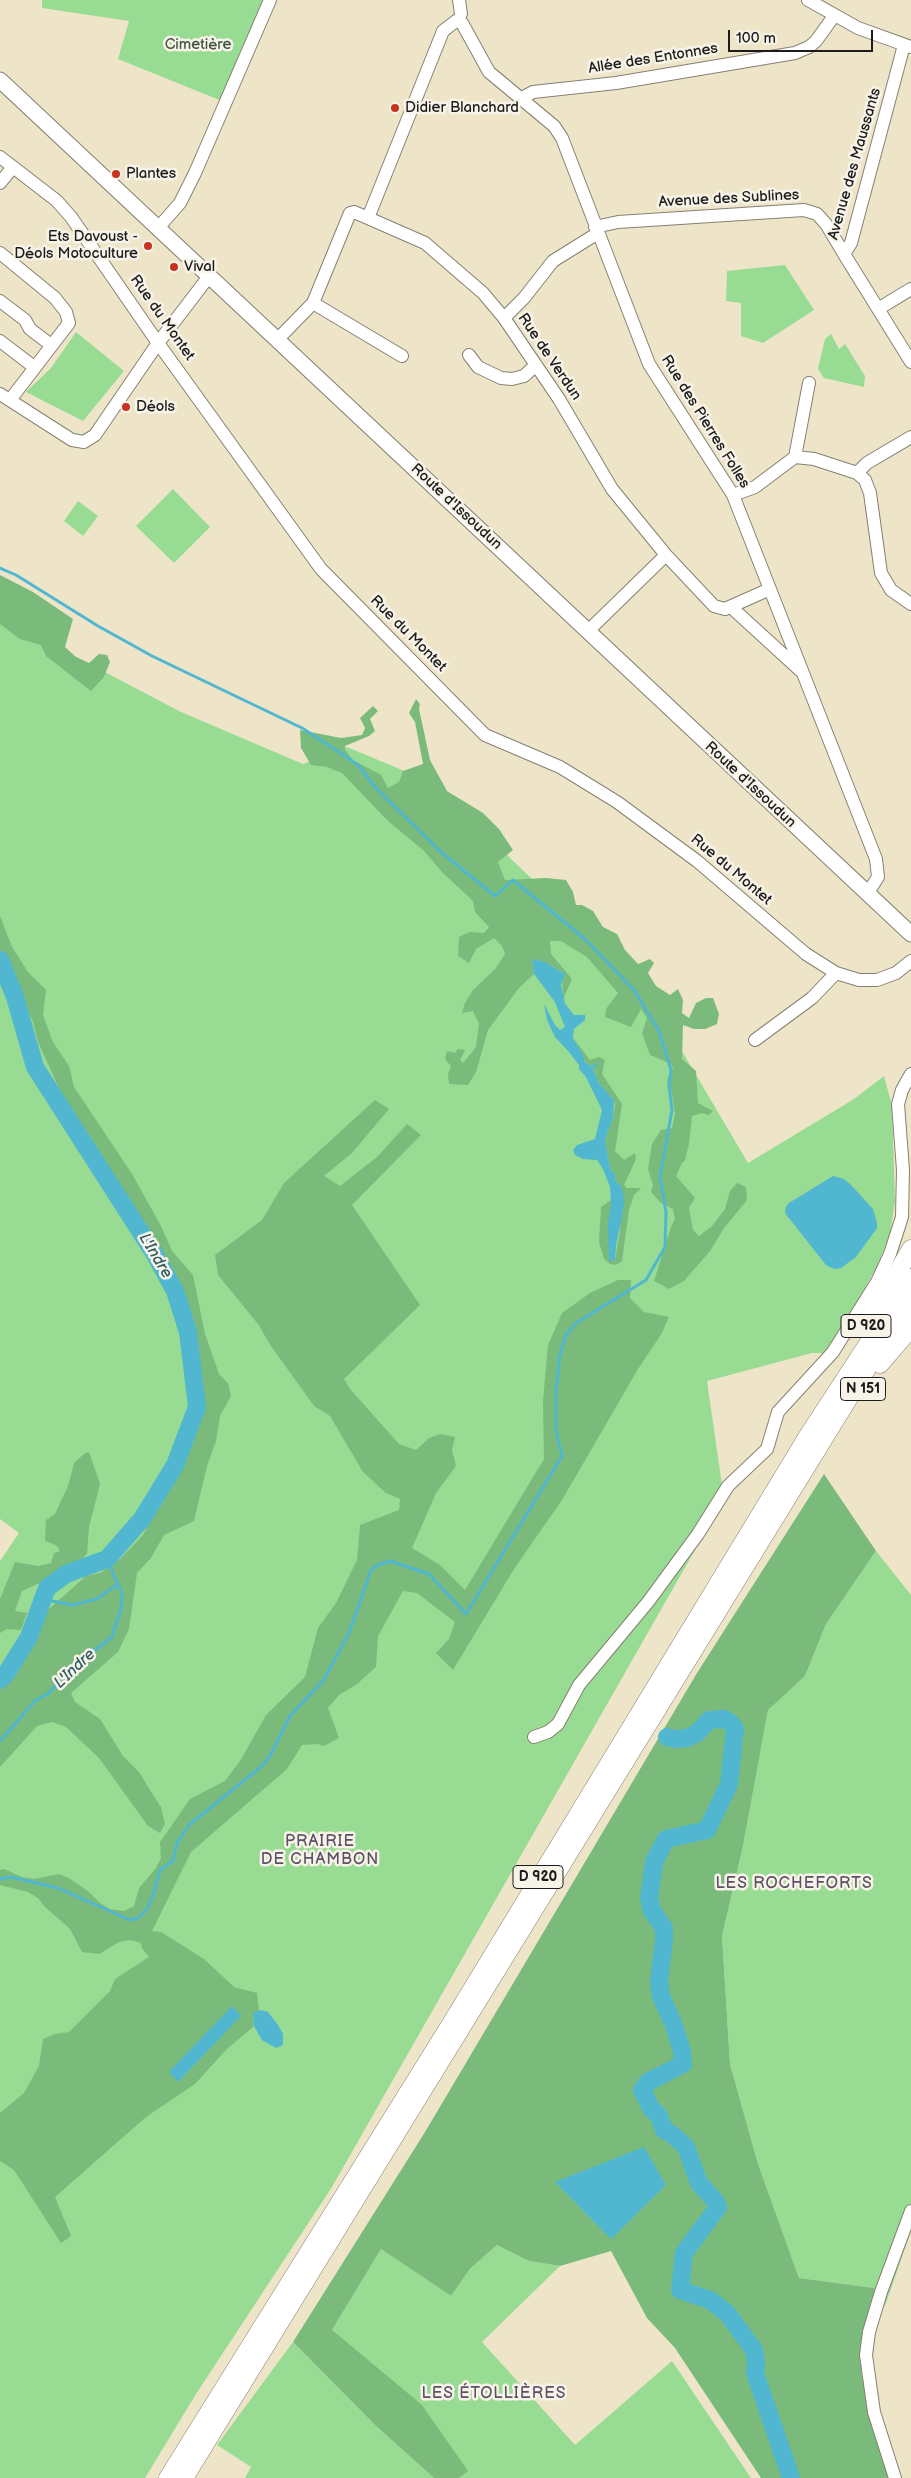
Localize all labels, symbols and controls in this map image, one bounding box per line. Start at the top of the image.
scale bar [731,20,876,52]
text: 100 m [736,29,776,48]
park label: Cimetière [165,36,231,54]
street label: Allée des Entonnes [587,40,719,78]
street label: Avenue des Maussants [825,86,885,242]
place label: Didier Blanchard [405,99,519,117]
marker: Didier Blanchard [389,102,401,114]
place label: Plantes [126,165,176,183]
marker: Plantes [110,168,122,180]
street label: Avenue des Sublines [658,186,800,212]
place label: Ets Davoust - Déols Motoculture [14,228,138,263]
marker: Ets Davoust - Déols Motoculture [142,240,154,252]
place label: Vival [184,258,215,276]
marker: Vival [168,261,180,273]
street label: Rue du Montet [126,272,198,364]
street label: Rue de Verdun [513,310,585,404]
street label: Rue des Pierres Folles [657,352,753,492]
place label: Déols [136,398,175,416]
marker: Déols [120,401,132,413]
street label: Route d'Issoudun [407,460,505,554]
street label: Rue du Montet [366,592,450,676]
street label: Route d'Issoudun [701,738,799,832]
street label: Rue du Montet [687,831,775,909]
water label: L'Indre [134,1230,176,1282]
road number: D 920 [841,1314,891,1338]
road number: N 151 [840,1378,886,1400]
water label: L'Indre [50,1645,100,1693]
district label: PRAIRIE DE CHAMBON [260,1832,380,1870]
road number: D 920 [513,1865,563,1888]
district label: LES ROCHEFORTS [714,1874,874,1894]
district label: LES ÉTOLLIÈRES [420,2384,568,2404]

